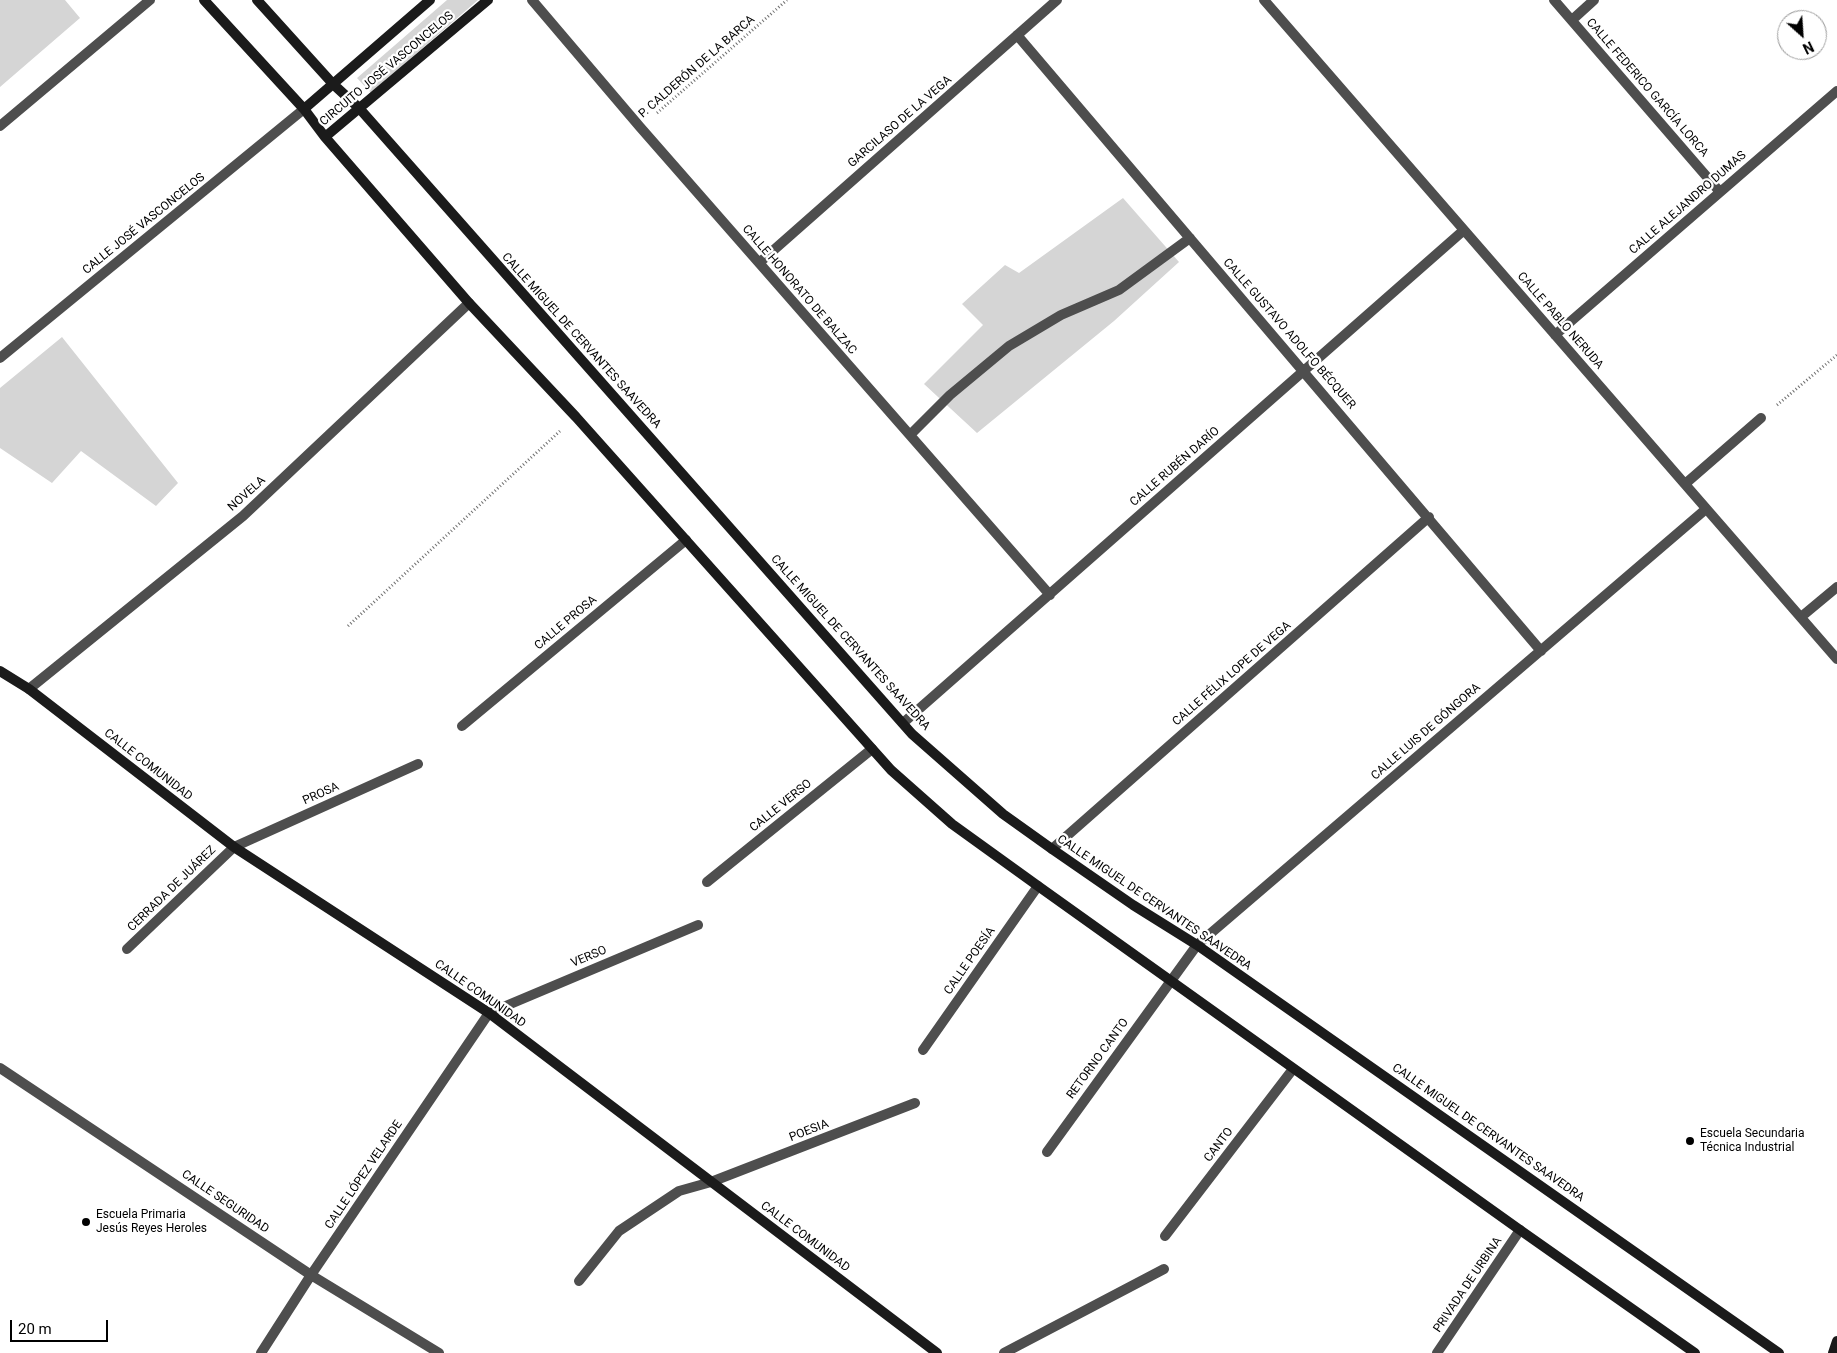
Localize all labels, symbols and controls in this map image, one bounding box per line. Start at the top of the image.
street label: CIRCUITO JOSÉ VASCONCELOS [317,9,457,129]
north arrow [1777,10,1827,60]
street label: P. CALDERÓN DE LA BARCA [636,13,758,121]
street label: CALLE FEDERICO GARCÍA LORCA [1583,16,1711,160]
text: N [1800,38,1816,57]
street label: GARCILASO DE LA VEGA [845,73,955,171]
street label: CALLE ALEJANDRO DUMAS [1627,148,1749,258]
street label: CALLE JOSÉ VASCONCELOS [80,170,208,278]
street label: CALLE HONORATO DE BALZAC [739,222,859,358]
street label: CALLE MIGUEL DE CERVANTES SAAVEDRA [498,250,664,432]
street label: CALLE GUSTAVO ADOLFO BÉCQUER [1220,256,1358,412]
street label: CALLE PABLO NERUDA [1514,270,1606,372]
street label: CALLE RUBÉN DARÍO [1127,424,1223,510]
street label: NOVELA [225,473,269,515]
street label: CALLE MIGUEL DE CERVANTES SAAVEDRA [767,552,933,734]
street label: CALLE PROSA [532,593,600,653]
street label: CALLE FÉLIX LOPE DE VEGA [1170,619,1294,729]
street label: CALLE LUIS DE GÓNGORA [1368,681,1484,783]
street label: CALLE COMUNIDAD [101,726,195,804]
street label: CALLE VERSO [747,777,815,835]
street label: PROSA [301,780,341,808]
street label: CALLE MIGUEL DE CERVANTES SAAVEDRA [1054,832,1254,974]
street label: CERRADA DE JUÁREZ [125,843,219,935]
street label: CALLE POESÍA [941,924,999,998]
street label: VERSO [569,943,609,971]
street label: CALLE COMUNIDAD [432,957,528,1031]
street label: RETORNO CANTO [1064,1016,1132,1102]
street label: CALLE MIGUEL DE CERVANTES SAAVEDRA [1389,1061,1587,1205]
street label: POESIA [787,1117,831,1145]
street label: CALLE LÓPEZ VELARDE [322,1118,406,1232]
street label: CANTO [1201,1125,1237,1165]
place label: Escuela Secundaria Técnica Industrial [1700,1127,1805,1155]
marker: Escuela Secundaria Técnica Industrial [1684,1135,1696,1147]
street label: CALLE SEGURIDAD [179,1167,271,1237]
street label: CALLE COMUNIDAD [758,1199,852,1275]
place label: Escuela Primaria Jesús Reyes Heroles [96,1208,207,1236]
marker: Escuela Primaria Jesús Reyes Heroles [80,1216,92,1228]
street label: PRIVADA DE URBINA [1431,1235,1505,1335]
scale bar [12,1310,110,1342]
text: 20 m [18,1320,52,1338]

